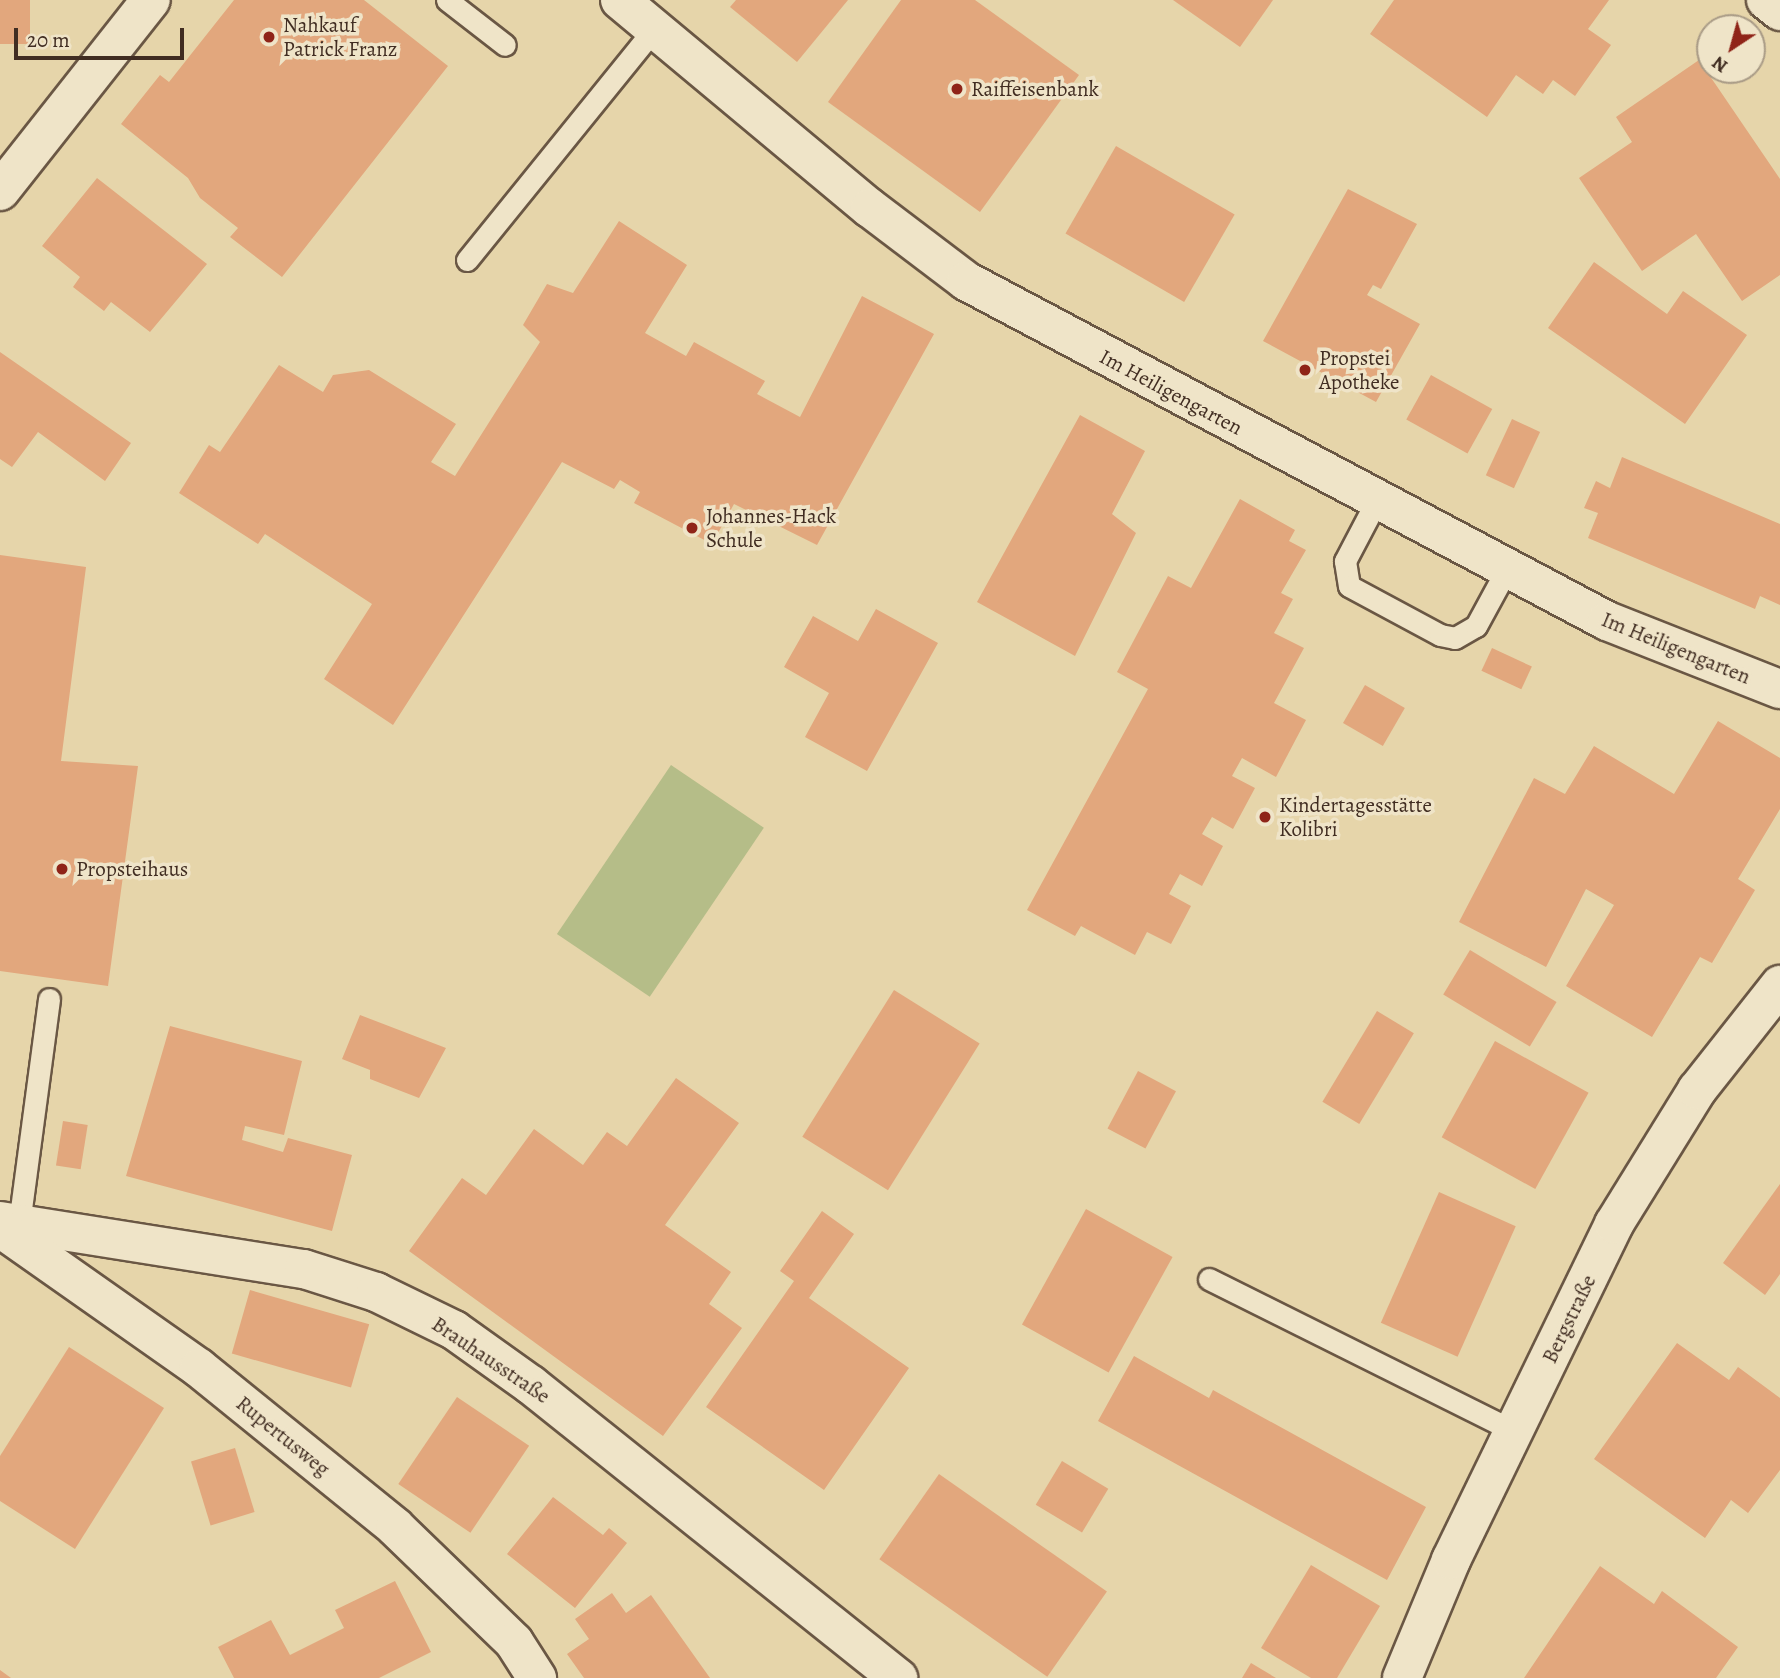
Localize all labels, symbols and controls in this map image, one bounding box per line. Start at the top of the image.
place label: Nahkauf Patrick Franz [283,12,397,62]
scale bar [18,14,187,58]
north arrow [1696,14,1766,84]
text: 20 m [27,26,70,54]
marker: Nahkauf Patrick Franz [261,29,277,45]
text: N [1707,50,1733,79]
place label: Raiffeisenbank [971,76,1099,102]
marker: Raiffeisenbank [949,81,965,97]
street label: Im Heiligengarten [1095,344,1247,440]
place label: Propstei Apotheke [1319,345,1399,395]
marker: Propstei Apotheke [1297,362,1313,378]
place label: Johannes-Hack Schule [706,503,836,553]
marker: Johannes-Hack Schule [684,520,700,536]
street label: Im Heiligengarten [1598,607,1754,689]
place label: Kindertagesstätte Kolibri [1279,792,1432,842]
marker: Kindertagesstätte Kolibri [1257,809,1273,825]
place label: Propsteihaus [76,856,188,882]
marker: Propsteihaus [54,861,70,877]
street label: Bergstraße [1537,1271,1601,1367]
street label: Brauhausstraße [427,1311,555,1409]
street label: Rupertusweg [231,1391,335,1481]

